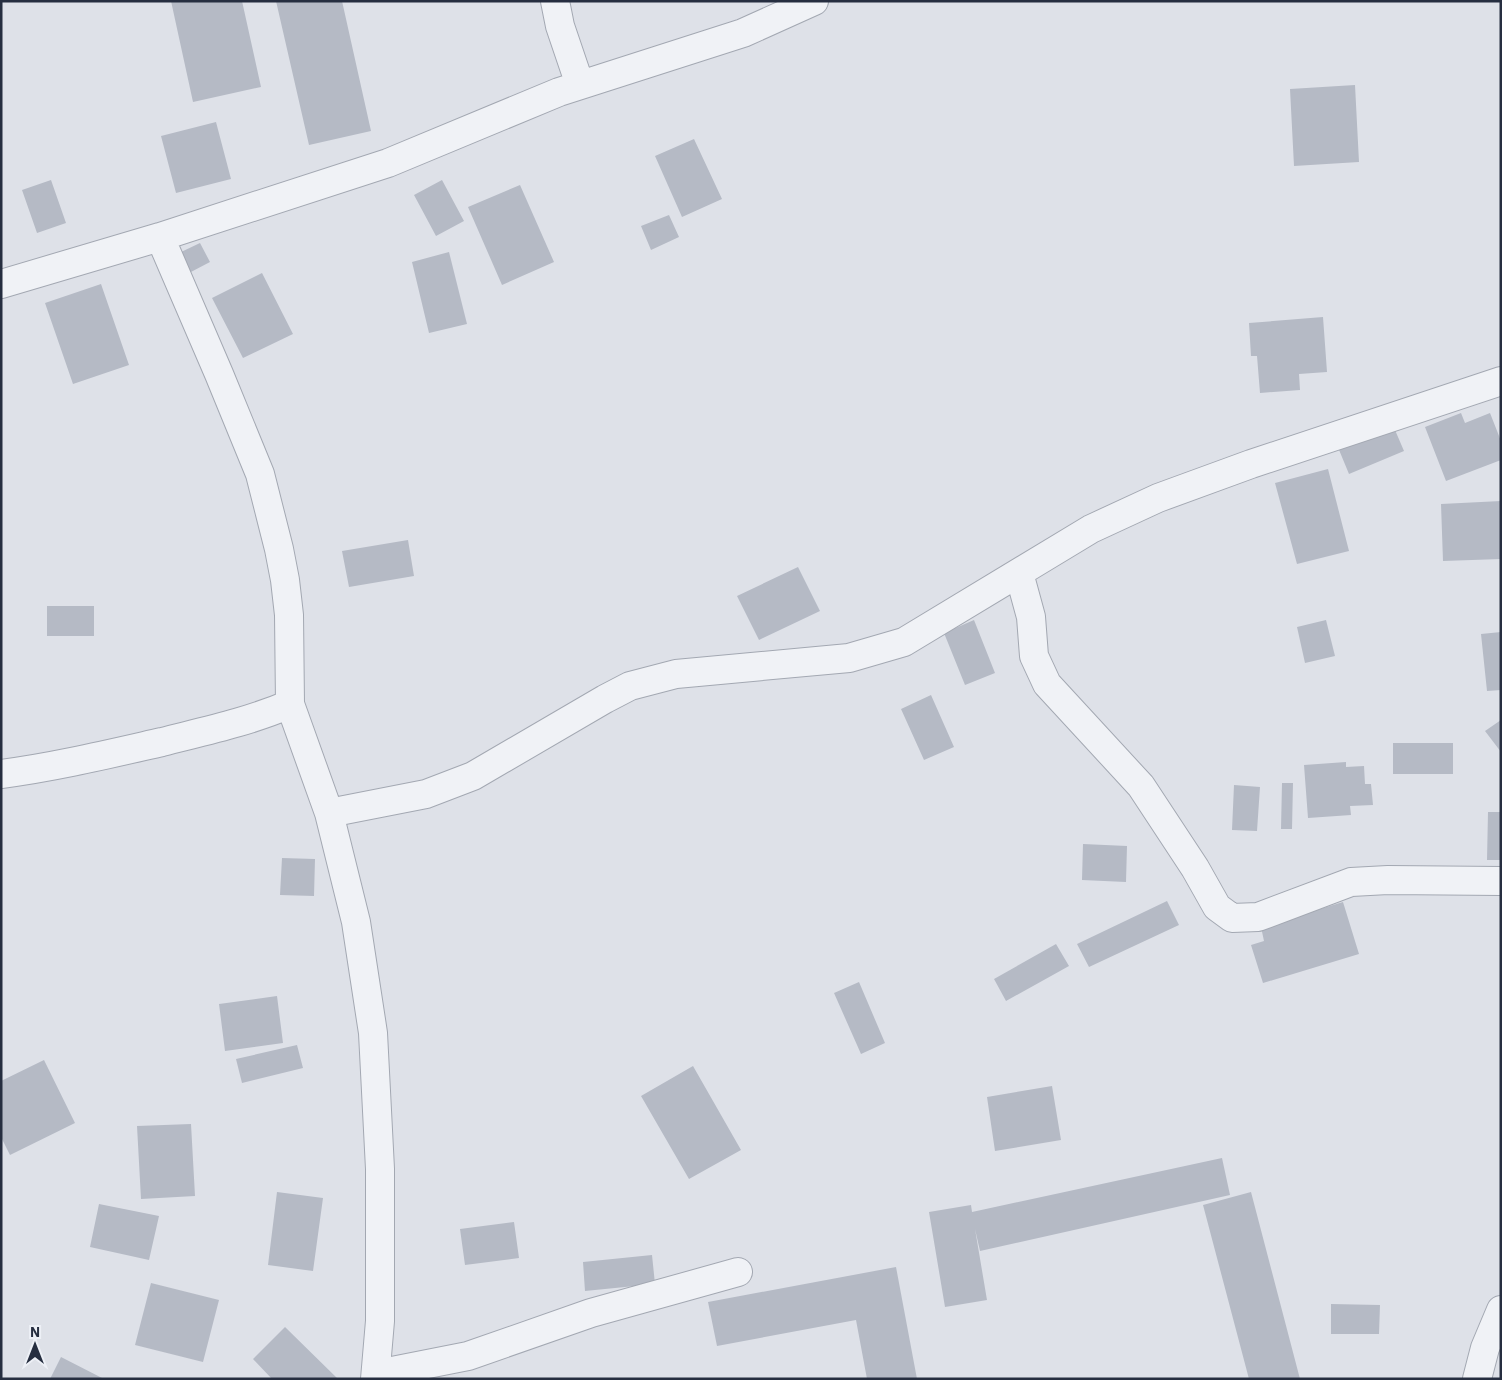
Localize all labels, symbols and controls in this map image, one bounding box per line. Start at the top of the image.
north arrow [10,1320,60,1370]
text: N [30,1323,40,1341]

